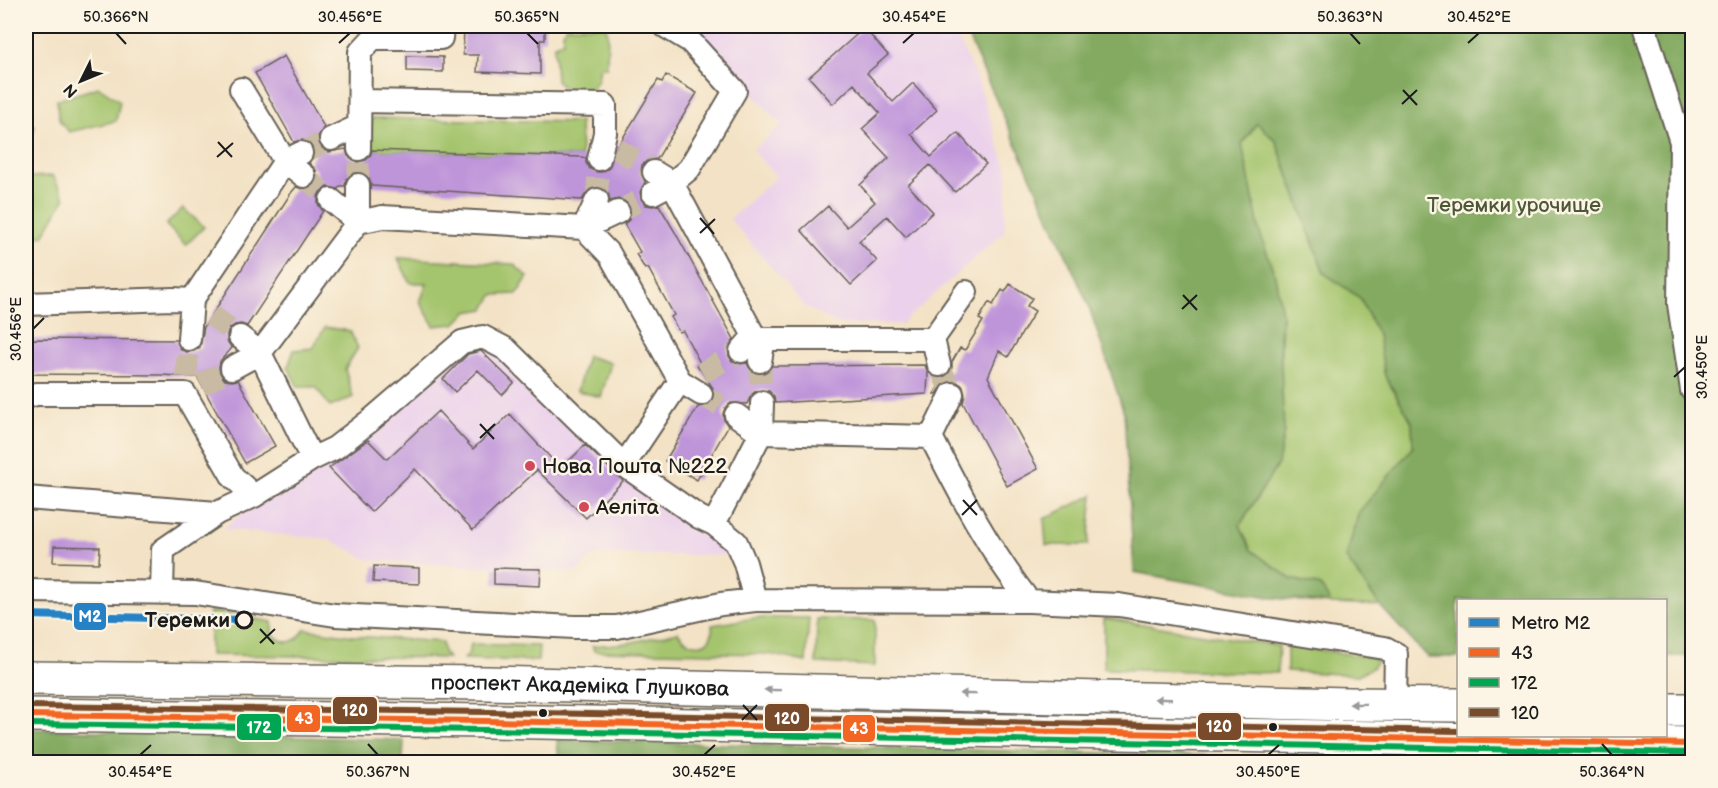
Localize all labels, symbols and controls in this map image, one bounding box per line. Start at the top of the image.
text: 50.366°N [83,8,149,27]
text: 30.456°E [318,8,382,27]
text: 50.365°N [494,8,560,27]
text: 30.454°E [882,8,946,27]
text: 50.363°N [1317,8,1383,27]
text: 30.452°E [1447,8,1511,27]
north arrow [51,51,111,111]
text: N [60,79,82,101]
park label: Теремки урочище [1427,193,1601,218]
text: 30.456°E [7,297,26,361]
text: 30.450°E [1693,335,1712,399]
place label: Нова Пошта №222 [542,454,728,479]
marker: Нова Пошта №222 [523,459,537,473]
place label: Аеліта [595,495,660,520]
marker: Аеліта [577,500,591,514]
legend [1457,599,1667,737]
line badge: M2 [73,602,107,631]
text: M2 [78,608,102,627]
place label: Теремки [144,608,230,633]
marker: Теремки [235,611,253,629]
text: Metro M2 [1511,613,1590,634]
text: 43 [1511,643,1533,664]
street label: проспект Академіка Глушкова [430,670,730,702]
text: 172 [1511,673,1538,694]
one-way arrow [764,685,783,694]
one-way arrow [959,690,978,699]
one-way arrow [1154,694,1173,704]
line badge: 120 [332,696,378,725]
one-way arrow [1349,699,1368,708]
text: 120 [342,702,368,721]
line badge: 120 [764,703,810,732]
text: 120 [1511,703,1539,724]
line badge: 43 [286,704,321,733]
unlabelled marker [537,707,549,719]
text: 43 [295,710,313,729]
text: 120 [774,710,800,729]
line badge: 120 [1197,712,1242,741]
line badge: 172 [236,713,282,741]
line badge: 43 [842,714,876,743]
text: 120 [1206,718,1232,737]
text: 172 [246,719,272,738]
text: 43 [850,720,868,739]
unlabelled marker [1267,721,1279,733]
text: 30.454°E [108,763,172,782]
text: 50.367°N [346,763,410,782]
text: 30.452°E [672,763,736,782]
text: 30.450°E [1236,763,1300,782]
text: 50.364°N [1579,763,1645,782]

